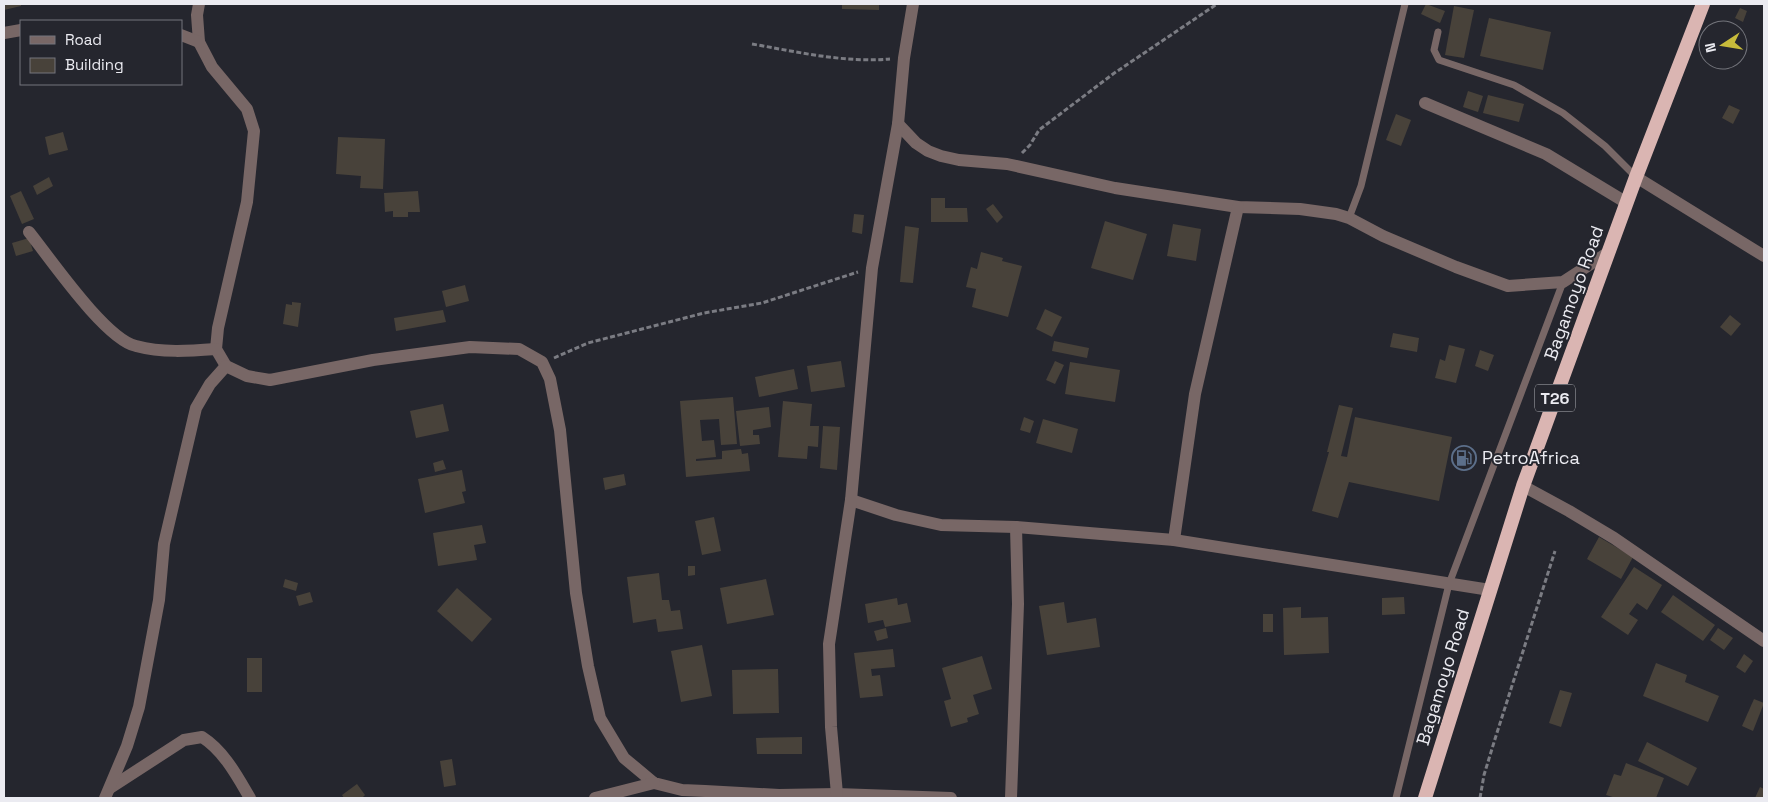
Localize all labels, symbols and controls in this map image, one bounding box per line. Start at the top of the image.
legend [20,20,182,85]
north arrow [1698,20,1748,70]
text: Road [65,30,102,49]
text: N [1701,41,1720,54]
text: Building [65,55,124,74]
street label: Bagamoyo Road [1539,222,1609,363]
road number: T26 [1535,384,1575,412]
fuel station icon: PetroAfrica [1451,445,1477,471]
place label: PetroAfrica [1482,446,1580,469]
street label: Bagamoyo Road [1411,606,1474,748]

